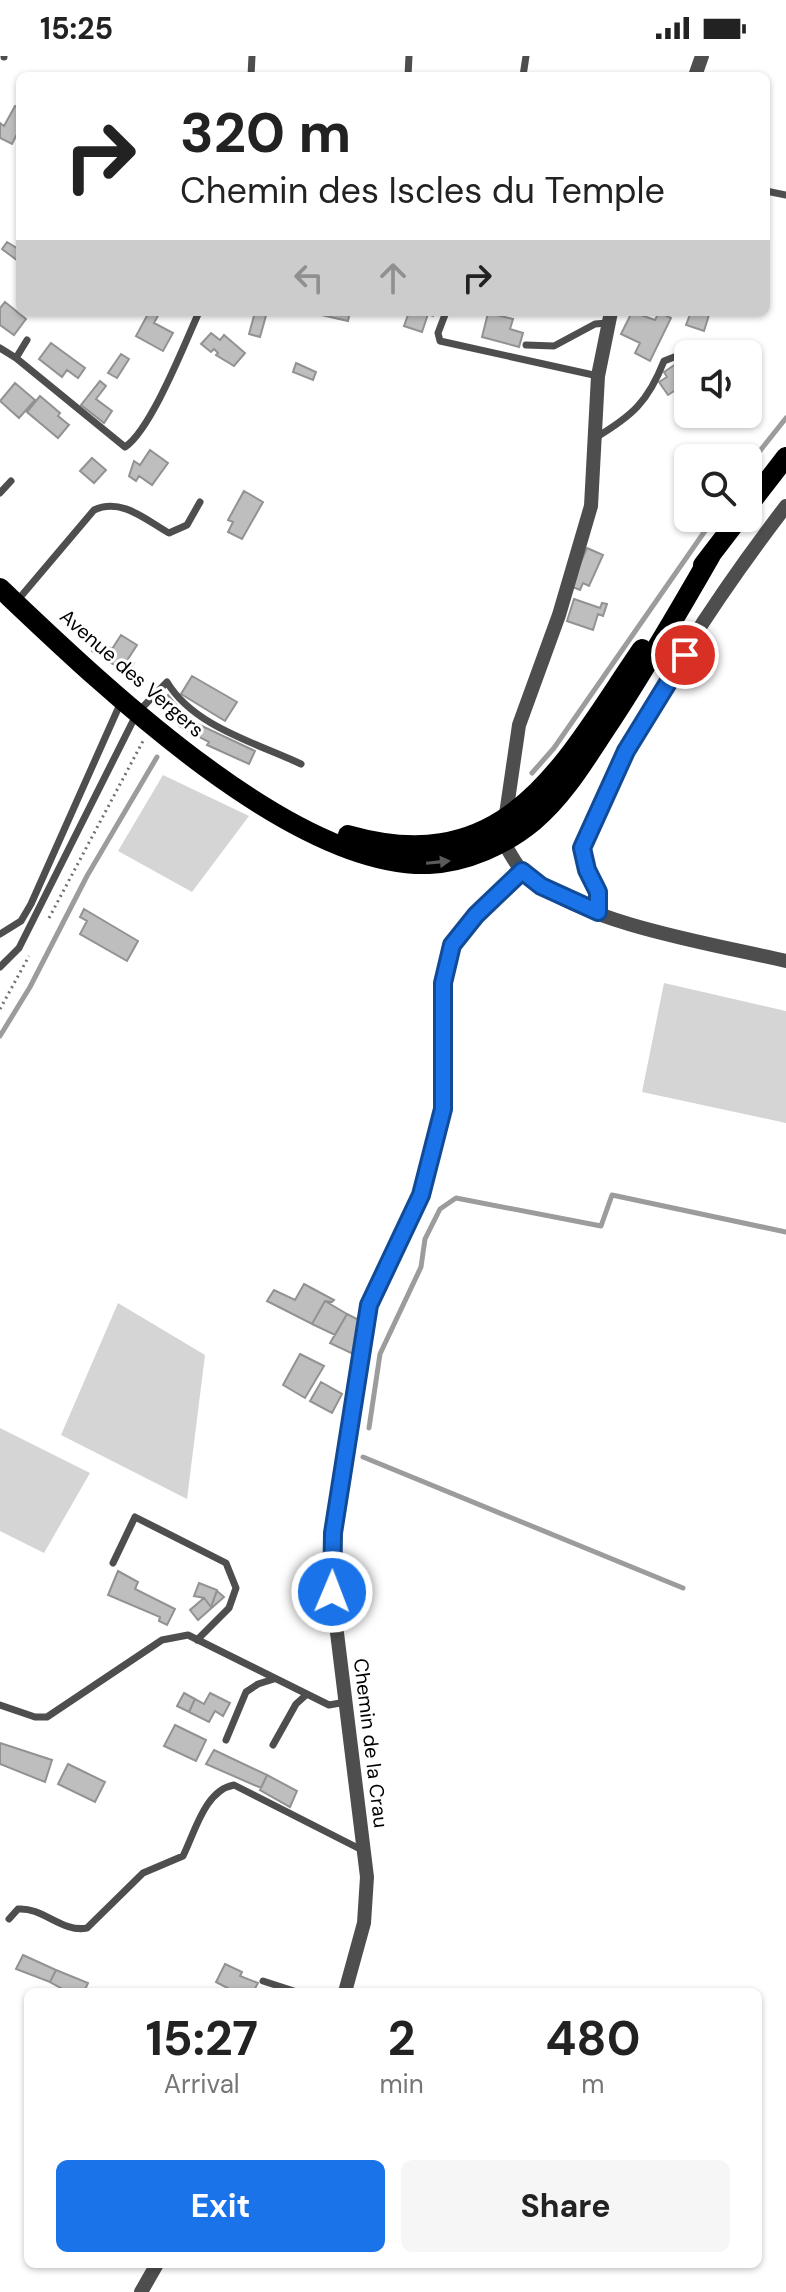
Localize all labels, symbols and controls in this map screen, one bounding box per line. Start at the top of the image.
text: 15:25 [40,9,113,48]
text: 320 m [180,96,351,169]
icon: right [48,104,152,208]
text: Chemin des Iscles du Temple [180,167,665,214]
icon: left [287,256,331,300]
icon: ahead [371,256,415,300]
icon: right [455,256,499,300]
map controls [674,340,762,532]
button: sound [674,340,762,428]
button: search [674,444,762,532]
street label: Avenue des Vergers [55,603,209,743]
pin [651,621,719,689]
icon: arrive [663,633,707,677]
one-way arrow [426,855,451,868]
position arrow [290,1550,374,1634]
street label: Chemin de la Crau [348,1657,394,1829]
text: 15:27 [145,2007,258,2070]
text: 2 [388,2007,415,2070]
text: 480 [545,2007,641,2070]
text: Arrival [164,2067,240,2101]
text: min [379,2067,424,2101]
text: m [581,2067,604,2101]
button: Exit [56,2160,385,2252]
button: Share [401,2160,730,2252]

